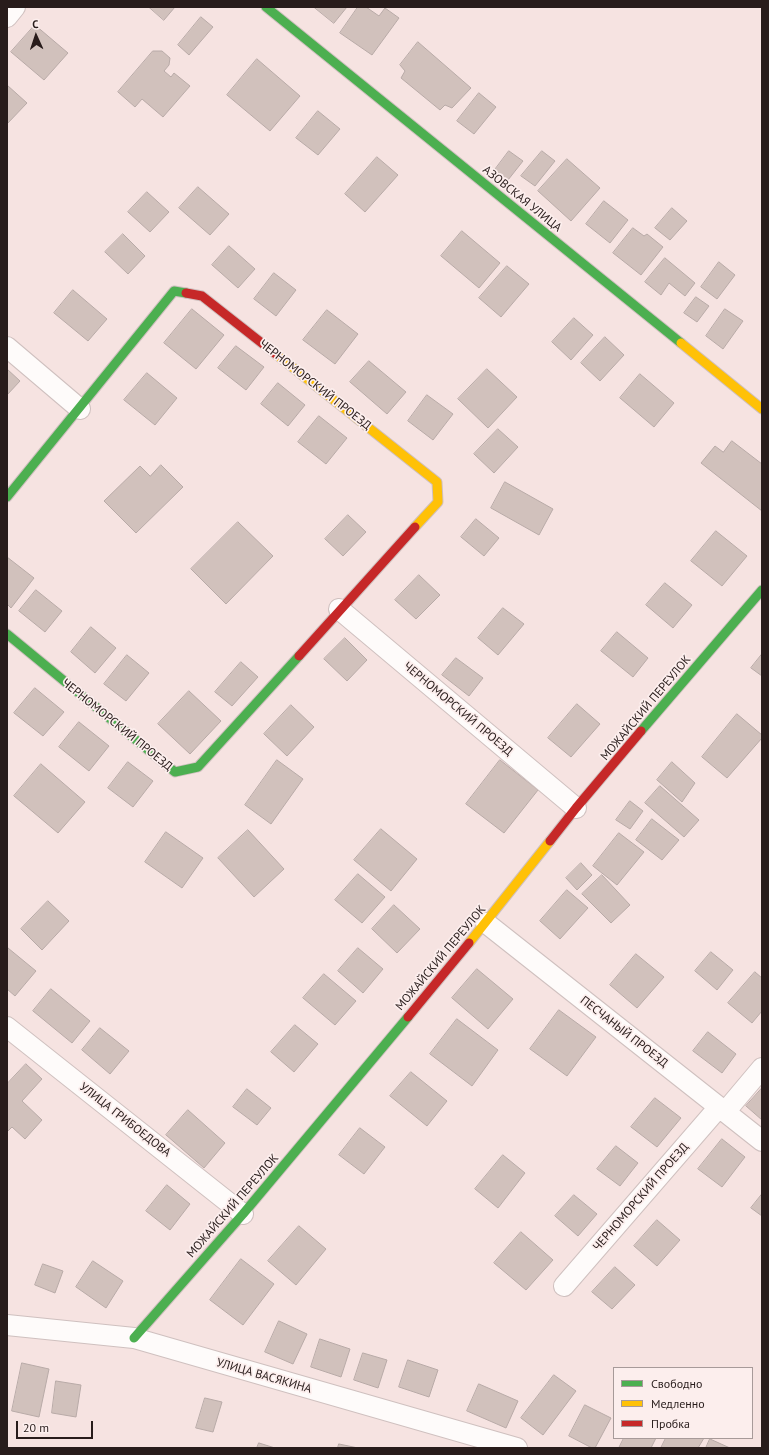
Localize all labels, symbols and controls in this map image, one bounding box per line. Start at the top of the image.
north arrow [16,16,56,56]
text: С [32,17,39,31]
street label: АЗОВСКАЯ УЛИЦА [480,163,564,235]
street label: ЧЕРНОМОРСКИЙ ПРОЕЗД [256,337,374,433]
street label: МОЖАЙСКИЙ ПЕРЕУЛОК [598,653,694,763]
street label: ЧЕРНОМОРСКИЙ ПРОЕЗД [400,659,516,759]
street label: ЧЕРНОМОРСКИЙ ПРОЕЗД [59,676,175,774]
street label: МОЖАЙСКИЙ ПЕРЕУЛОК [393,903,489,1013]
street label: ПЕСЧАНЫЙ ПРОЕЗД [577,993,671,1071]
street label: УЛИЦА ГРИБОЕДОВА [77,1080,173,1160]
street label: ЧЕРНОМОРСКИЙ ПРОЕЗД [590,1140,692,1254]
street label: МОЖАЙСКИЙ ПЕРЕУЛОК [184,1151,282,1261]
street label: УЛИЦА ВАСЯКИНА [215,1356,313,1396]
legend [613,1367,753,1439]
text: Свободно [651,1376,702,1391]
text: Медленно [651,1396,705,1411]
scale bar [18,1413,95,1439]
text: Пробка [651,1416,690,1431]
text: 20 m [23,1420,49,1435]

